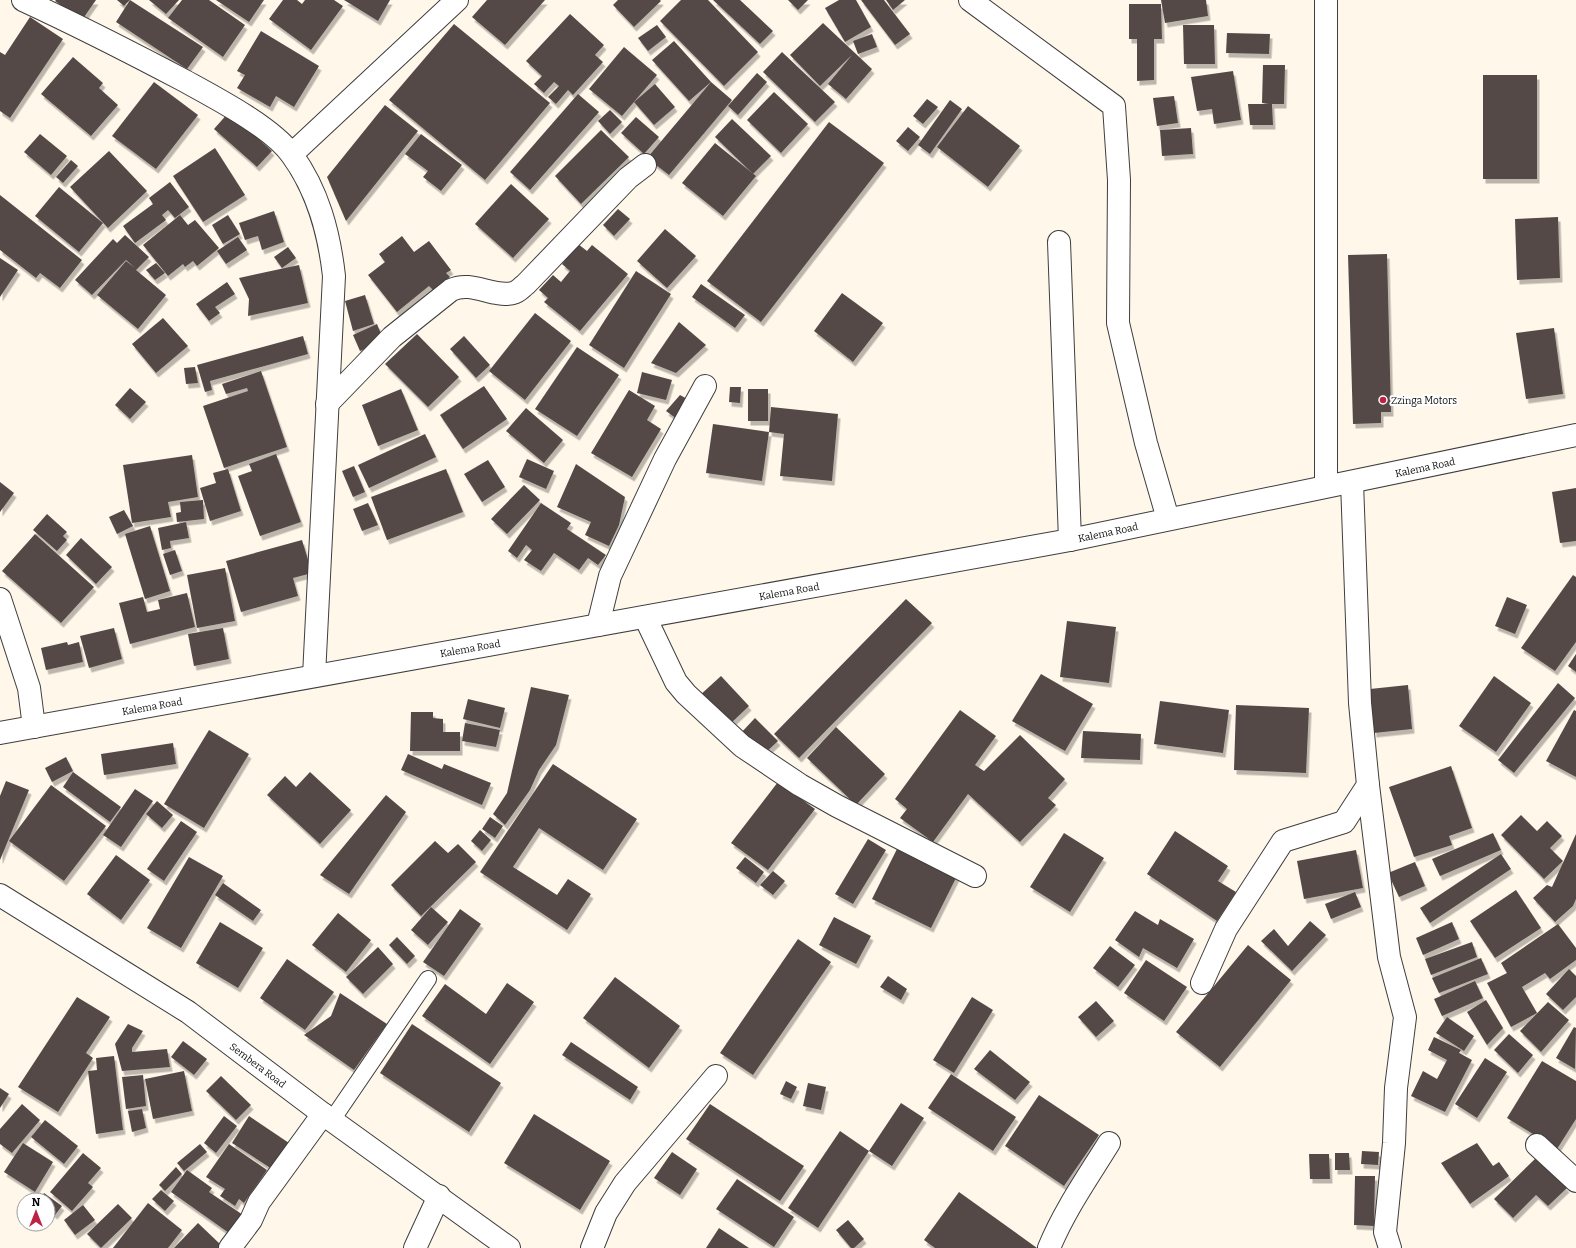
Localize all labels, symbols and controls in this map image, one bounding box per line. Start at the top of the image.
marker: Zzinga Motors [1378,395,1388,405]
place label: Zzinga Motors [1391,395,1457,407]
street label: Kalema Road [1394,456,1456,480]
street label: Kalema Road [1077,521,1139,545]
street label: Kalema Road [758,581,820,603]
street label: Kalema Road [439,638,501,660]
street label: Kalema Road [121,696,183,718]
street label: Sembera Road [227,1041,288,1091]
north arrow [16,1192,56,1232]
text: N [32,1196,41,1209]

